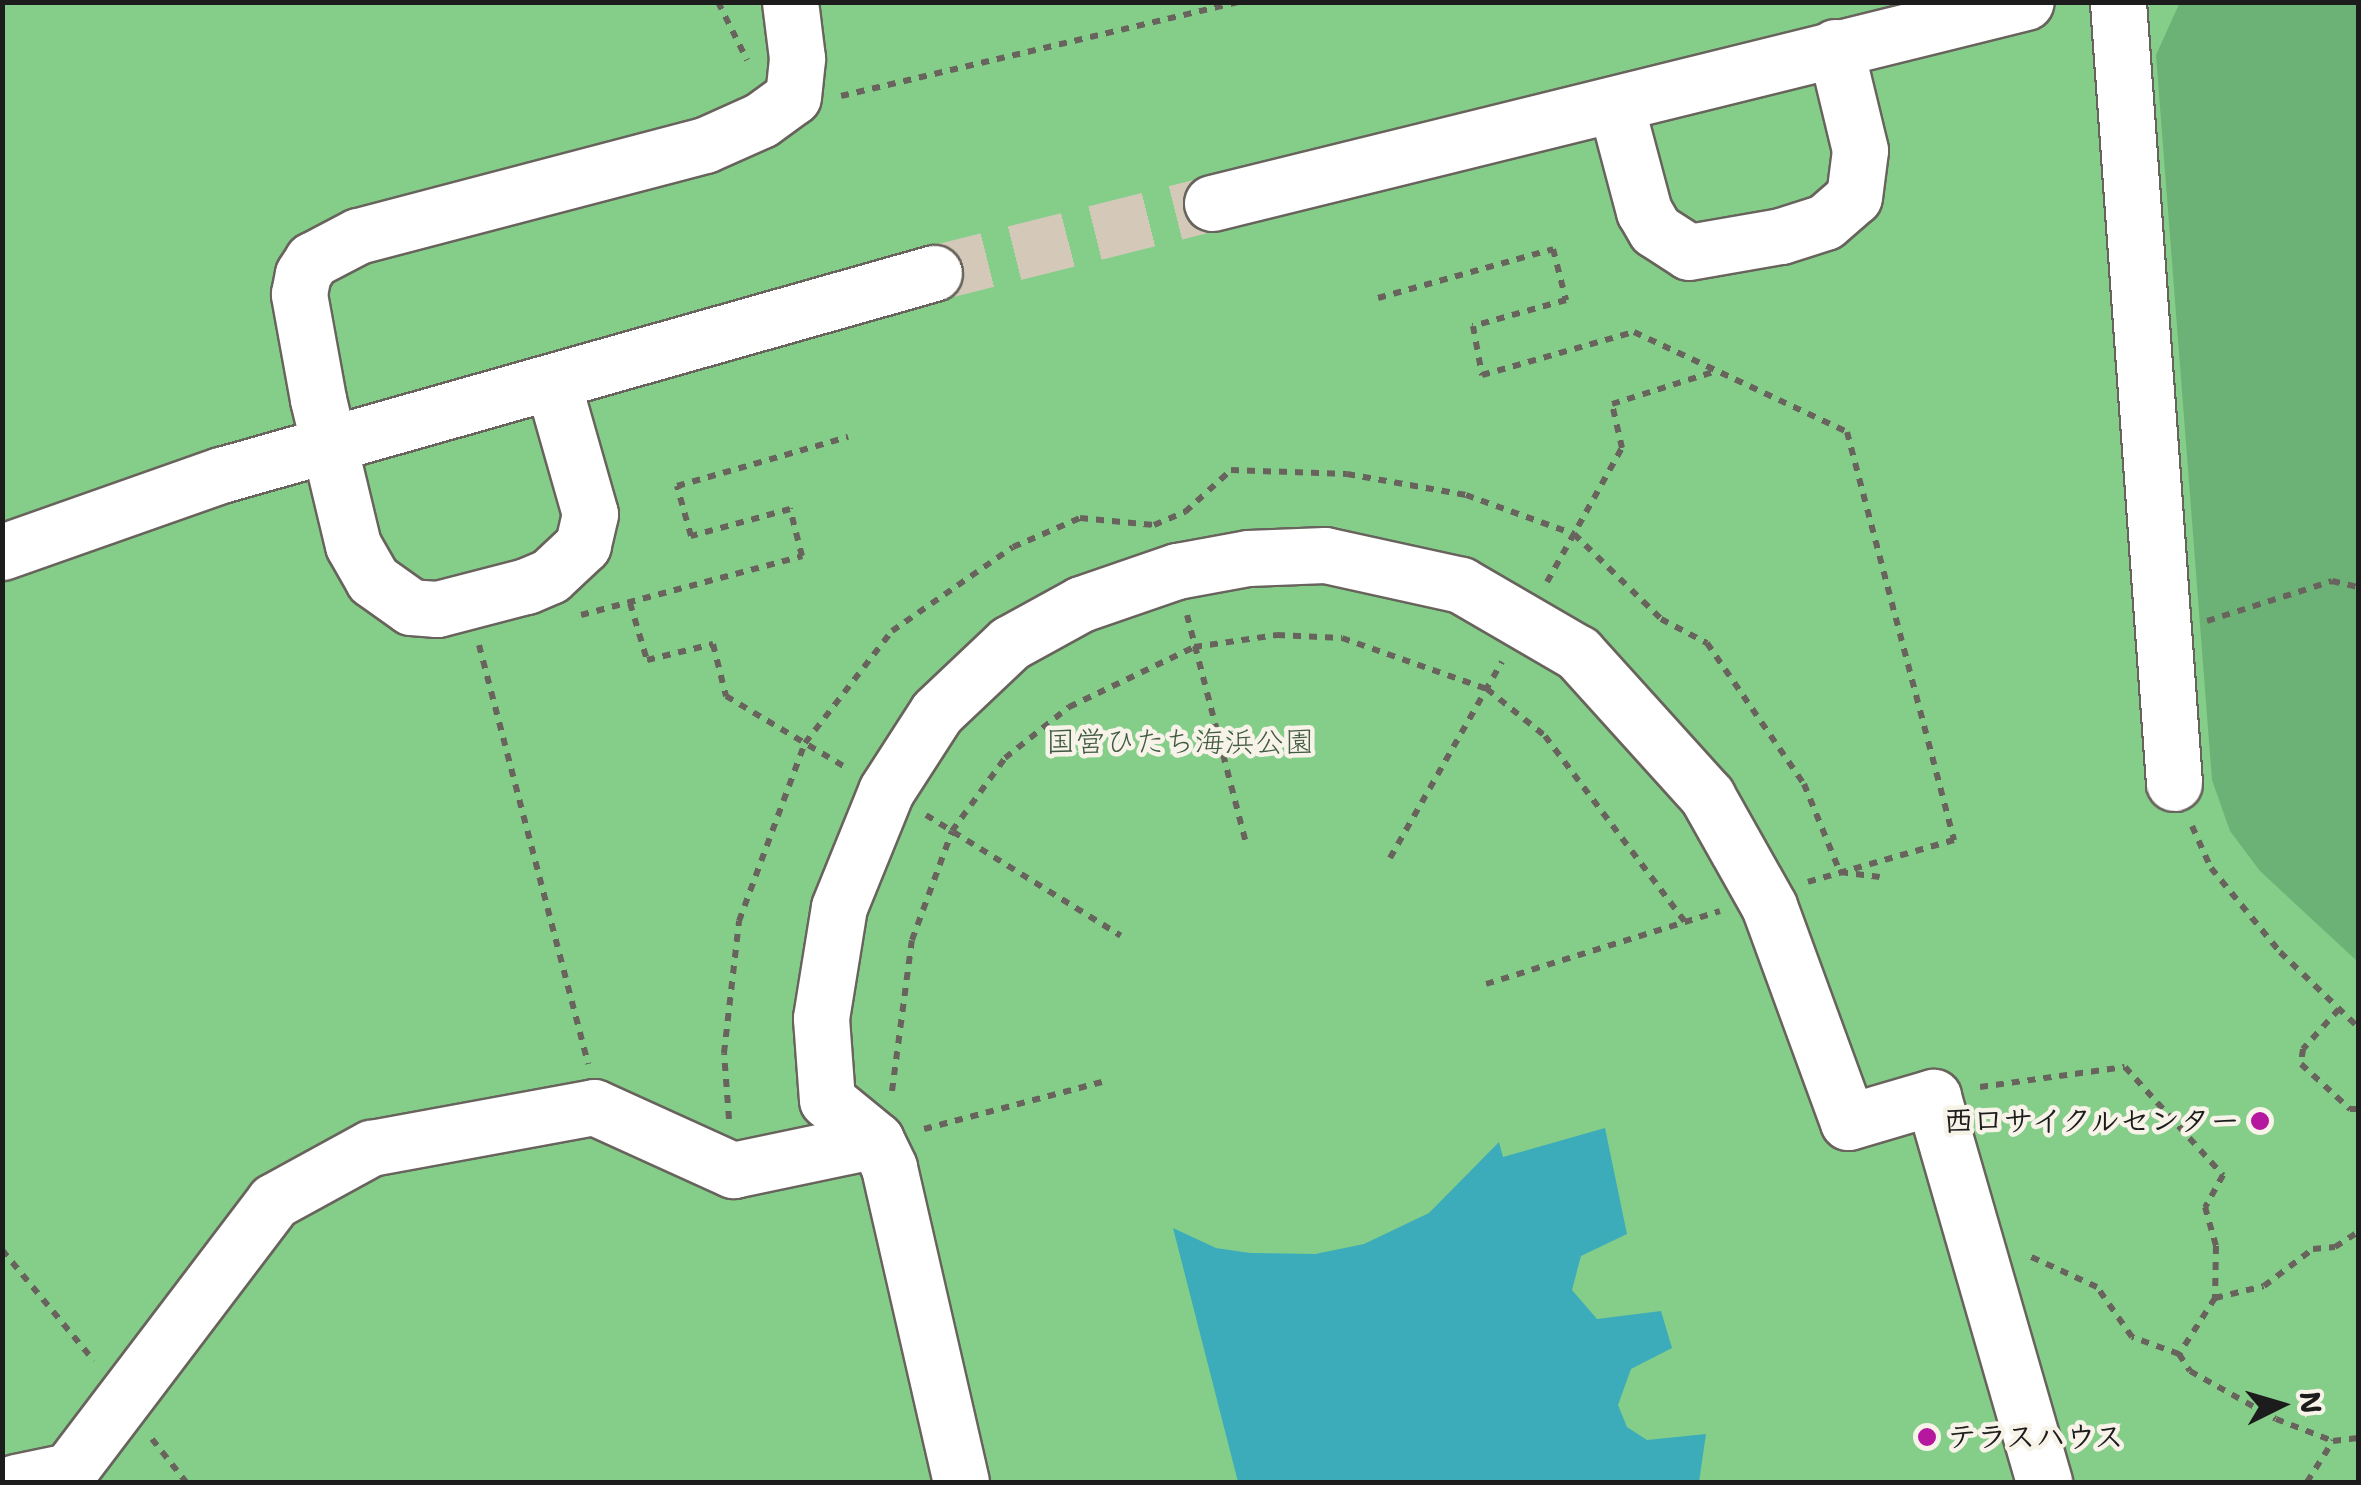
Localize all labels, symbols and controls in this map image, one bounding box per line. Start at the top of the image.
park label: 国営ひたち海浜公園 [1045,724,1315,760]
place label: 西口サイクルセンター [1940,1103,2240,1139]
marker: 西口サイクルセンター [2249,1110,2271,1132]
north arrow [2231,1355,2331,1455]
text: N [2291,1390,2331,1415]
place label: テラスハウス [1947,1419,2127,1455]
marker: テラスハウス [1916,1426,1938,1448]

